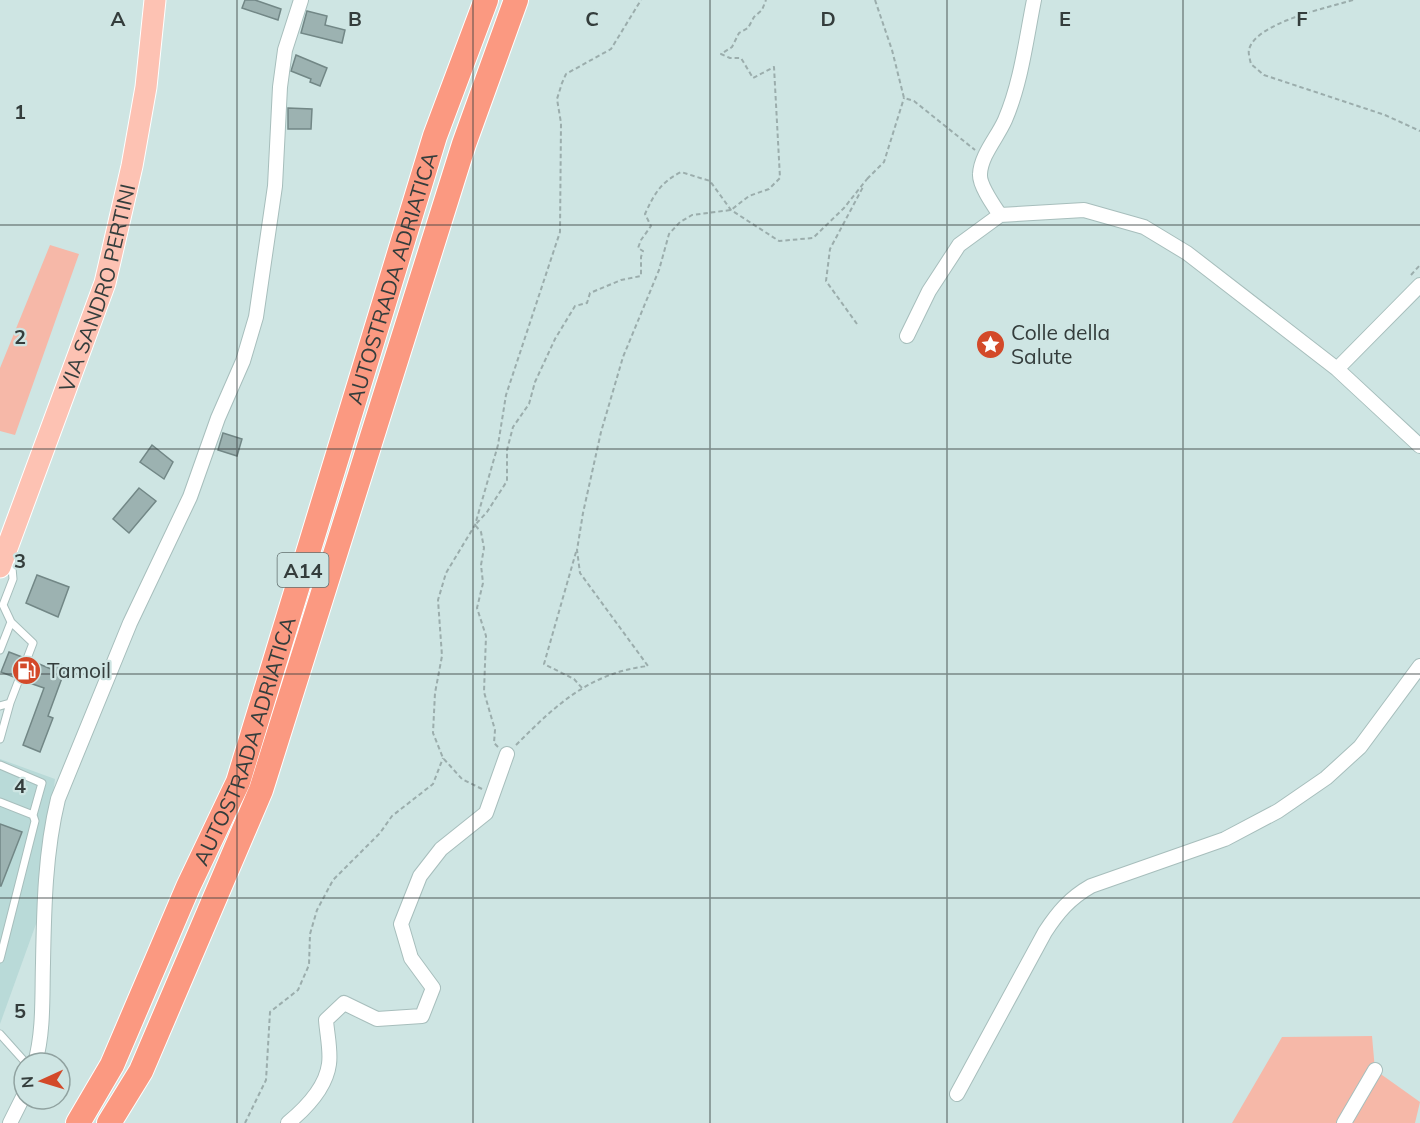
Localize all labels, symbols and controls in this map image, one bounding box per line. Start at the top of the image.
text: A [111,6,126,31]
text: B [348,6,362,31]
text: C [585,6,599,31]
text: D [820,6,836,31]
text: E [1059,6,1071,31]
text: F [1296,6,1308,31]
text: 1 [14,99,26,124]
street label: AUTOSTRADA ADRIATICA [341,148,443,407]
street label: VIA SANDRO PERTINI [53,181,140,395]
place label: Colle della Salute [1011,319,1110,369]
text: 2 [14,324,26,349]
place icon: Colle della Salute [974,328,1006,360]
text: 3 [14,548,26,573]
road number: A14 [278,553,328,587]
street label: AUTOSTRADA ADRIATICA [187,613,301,869]
fuel station icon: Tamoil [10,654,42,686]
place label: Tamoil [47,657,111,683]
text: 4 [14,773,26,798]
text: 5 [14,998,26,1023]
north arrow [12,1051,72,1111]
text: N [17,1075,37,1089]

